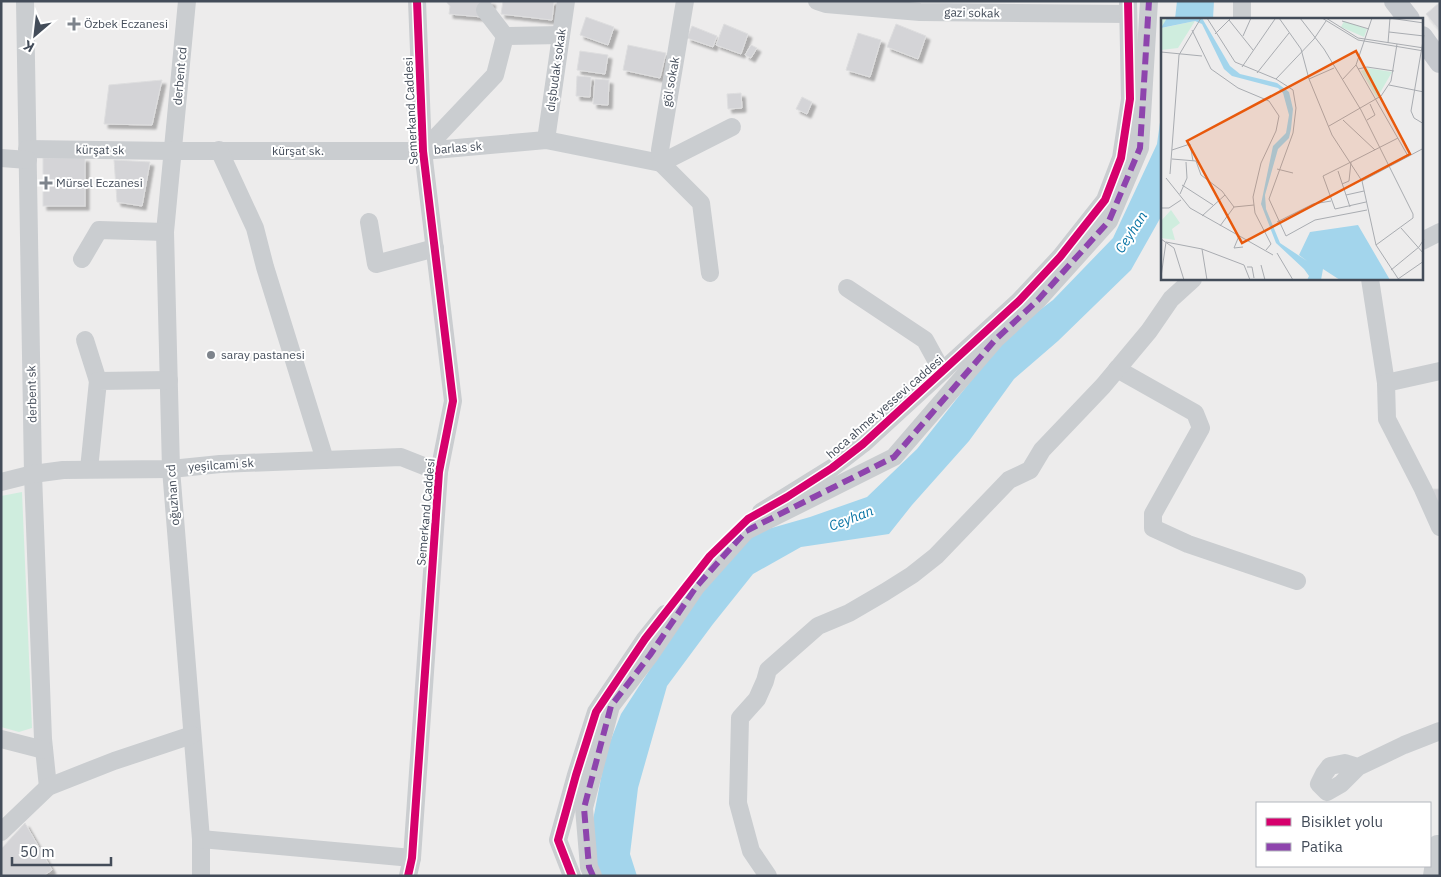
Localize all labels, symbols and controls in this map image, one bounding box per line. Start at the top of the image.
street label: gazi sokak [944,5,1001,20]
north arrow [10,10,60,60]
place label: Özbek Eczanesi [84,16,168,31]
marker: Özbek Eczanesi [68,18,80,30]
inset map [1161,18,1424,280]
street label: dışbudak sokak [542,27,569,112]
text: K [20,36,37,57]
street label: derbent cd [169,46,190,106]
street label: göl sokak [659,55,682,108]
street label: Semerkand Caddesi [400,57,421,165]
street label: barlas sk [433,138,483,157]
street label: kürşat sk [75,142,125,157]
street label: kürşat sk. [272,143,324,158]
place label: Mürsel Eczanesi [56,175,143,190]
marker: Mürsel Eczanesi [40,177,52,189]
water label: Ceyhan [1111,208,1151,256]
place label: saray pastanesi [221,347,305,362]
marker: saray pastanesi [205,349,217,361]
street label: hoca ahmet yessevi caddesi [823,352,946,462]
street label: derbent sk [23,364,40,423]
street label: yeşilcami sk [188,455,255,474]
street label: Semerkand Caddesi [413,458,438,566]
street label: oğuzhan cd [163,464,182,526]
water label: Ceyhan [826,501,876,535]
legend [1256,802,1431,867]
text: Bisiklet yolu [1301,812,1383,831]
scale bar [12,834,111,866]
text: Patika [1301,837,1343,856]
text: 50 m [20,842,55,861]

